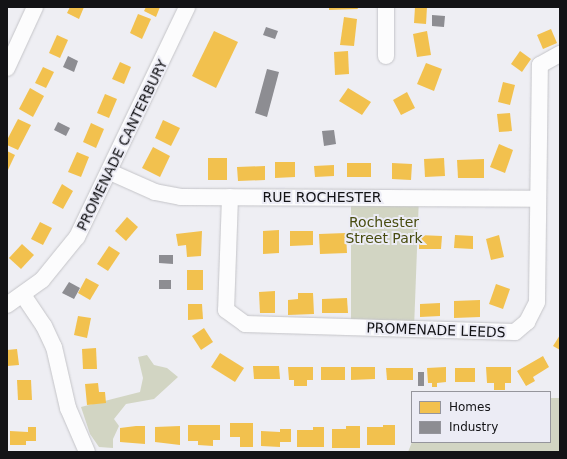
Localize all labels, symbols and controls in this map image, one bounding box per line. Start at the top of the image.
street label: PROMENADE CANTERBURY [73,57,171,233]
street label: RUE ROCHESTER [262,189,382,205]
park label: Rochester Street Park [345,214,423,246]
street label: PROMENADE LEEDS [366,319,506,341]
legend [411,391,551,443]
text: Homes [449,400,491,414]
text: Industry [449,420,498,434]

